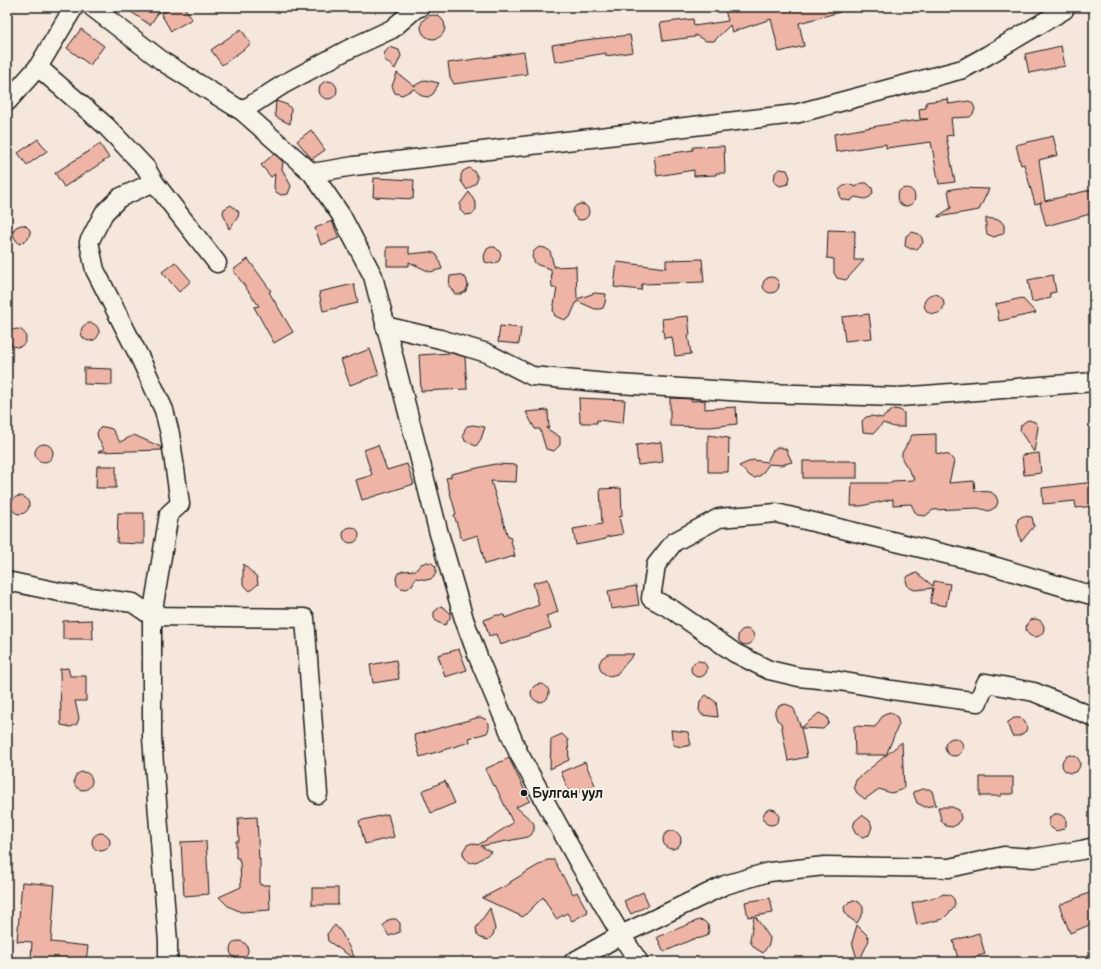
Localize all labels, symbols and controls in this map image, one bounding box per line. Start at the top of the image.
place label: Булган уул [532,785,603,802]
marker: Булган уул [519,788,529,798]

